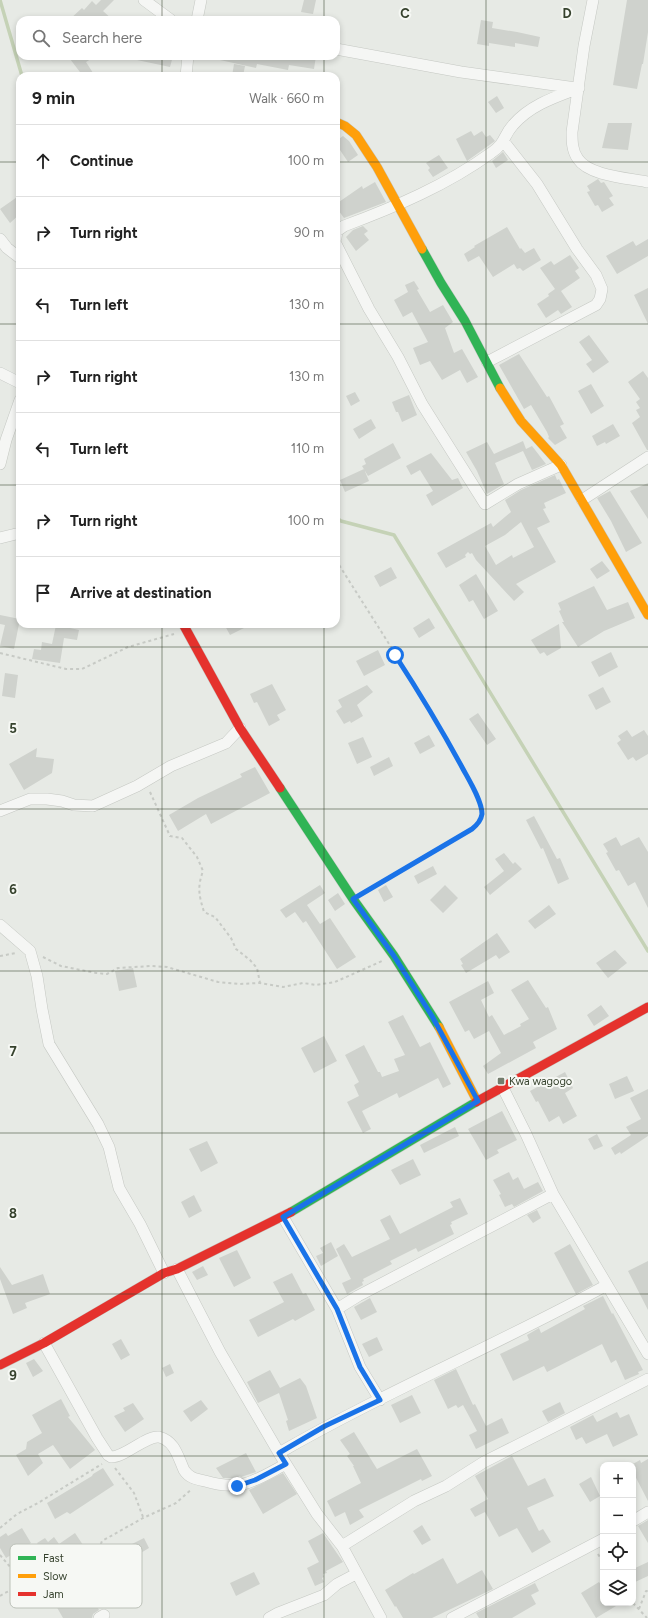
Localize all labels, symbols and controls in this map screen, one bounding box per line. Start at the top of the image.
text: C [400,6,410,21]
text: D [562,6,572,21]
search box [16,16,340,60]
icon: search [30,27,52,49]
text: Search here [62,29,142,47]
text: 9 min [32,88,75,108]
text: Walk · 660 m [249,91,324,106]
icon: ahead [32,150,54,172]
text: Continue [70,152,133,170]
text: 100 m [288,153,324,168]
icon: right [32,222,54,244]
text: Turn right [70,224,138,242]
text: 90 m [294,225,324,240]
icon: left [32,294,54,316]
text: Turn left [70,296,128,314]
text: 130 m [289,297,324,312]
icon: right [32,366,54,388]
text: Turn right [70,368,138,386]
text: 130 m [289,369,324,384]
icon: left [32,438,54,460]
text: Turn left [70,440,128,458]
text: 110 m [291,441,324,456]
icon: right [32,510,54,532]
text: Turn right [70,512,138,530]
text: 100 m [288,513,324,528]
icon: arrive [32,582,54,604]
text: Arrive at destination [70,584,211,602]
route start [386,646,404,664]
text: 5 [9,721,17,736]
text: 6 [9,882,17,897]
text: 7 [9,1044,17,1059]
place label: Kwa wagogo [509,1075,572,1088]
marker: Kwa wagogo [496,1076,506,1086]
text: 8 [9,1206,17,1221]
text: 9 [9,1368,17,1383]
map controls [600,1462,636,1606]
button: + [600,1462,636,1498]
route end [228,1477,246,1495]
button: − [600,1498,636,1534]
button: locate [600,1534,636,1570]
legend [10,1544,142,1608]
text: Fast [43,1552,64,1565]
text: Slow [43,1570,67,1583]
button: layers [600,1570,636,1606]
text: Jam [43,1588,64,1601]

